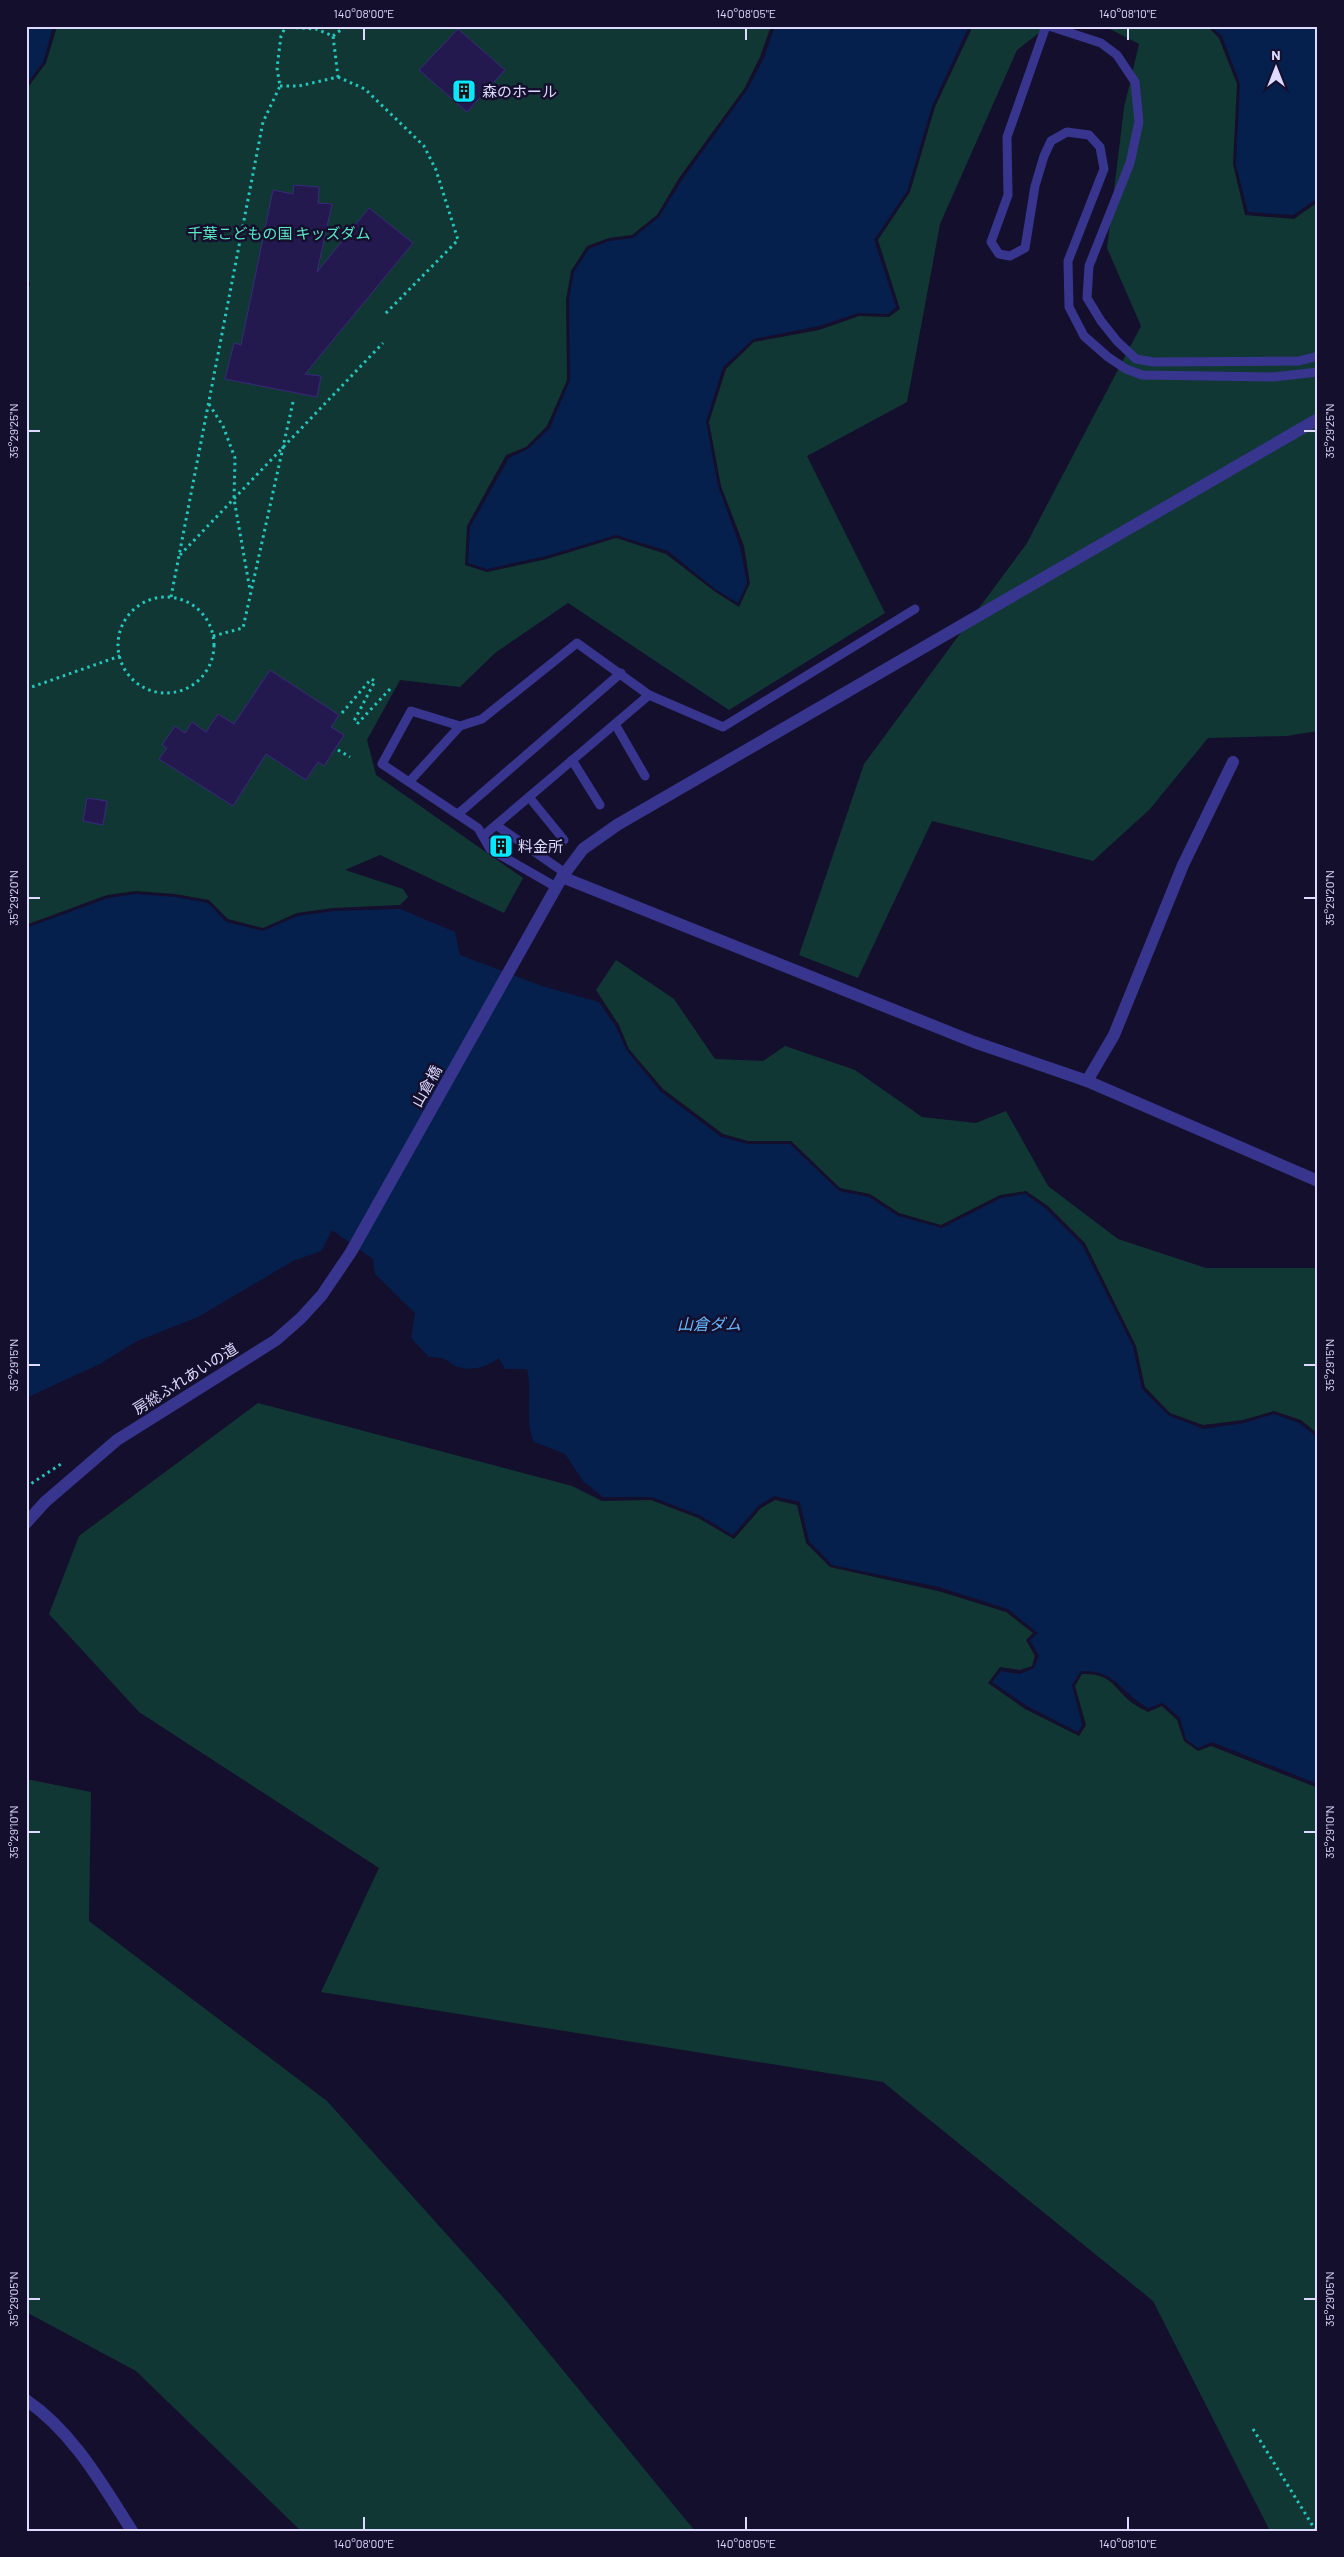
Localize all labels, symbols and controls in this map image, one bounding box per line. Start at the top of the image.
text: 140°08'00"E [334,6,394,20]
text: 140°08'05"E [716,6,776,20]
text: 140°08'10"E [1099,6,1157,20]
north arrow [1252,42,1302,92]
text: N [1271,46,1281,63]
building icon: 森のホール [451,78,477,104]
place label: 森のホール [482,82,557,100]
park label: 千葉こどもの国 キッズダム [187,224,371,242]
text: 35°29'25"N [6,403,20,459]
text: 35°29'25"N [1322,403,1336,459]
building icon: 料金所 [488,833,514,859]
place label: 料金所 [518,837,563,855]
text: 35°29'20"N [6,870,20,926]
text: 35°29'20"N [1322,870,1336,926]
street label: 山倉橋 [407,1062,445,1110]
water label: 山倉ダム [677,1314,741,1333]
text: 35°29'15"N [6,1339,20,1391]
street label: 房総ふれあいの道 [129,1339,241,1417]
text: 35°29'15"N [1322,1339,1336,1391]
text: 35°29'10"N [6,1805,20,1859]
text: 35°29'10"N [1322,1805,1336,1859]
text: 35°29'05"N [6,2271,20,2327]
text: 35°29'05"N [1322,2271,1336,2327]
text: 140°08'00"E [334,2536,394,2550]
text: 140°08'05"E [716,2536,776,2550]
text: 140°08'10"E [1099,2536,1157,2550]

